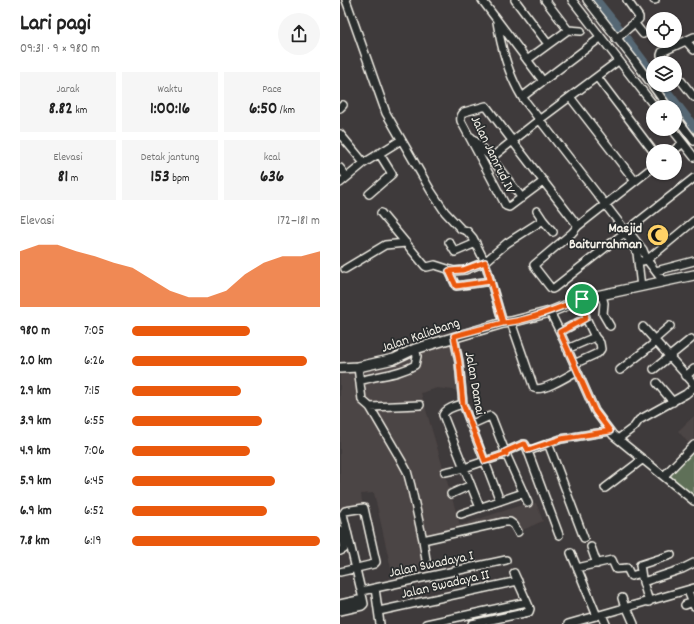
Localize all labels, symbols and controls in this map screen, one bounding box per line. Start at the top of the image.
text: Lari pagi [20,9,91,40]
map controls [646,12,682,180]
button: locate [646,12,682,48]
button: share [278,13,320,55]
text: 09:31 · 9 × 980 m [20,40,100,59]
button: layers [646,56,682,92]
text: Jarak [57,82,79,98]
text: Waktu [158,82,182,98]
text: Pace [262,82,282,98]
text: 8.82 [49,98,73,122]
text: 1:00:16 [150,98,190,122]
text: 6:50 [249,98,277,122]
button: + [646,100,682,136]
text: km [73,103,87,119]
text: /km [277,103,295,119]
street label: Jalan Jamrud IV [465,112,520,198]
button: − [646,144,682,180]
text: Elevasi [54,150,82,166]
text: Detak jantung [141,150,199,166]
text: kcal [264,150,280,166]
text: 81 [58,166,68,190]
text: 153 [150,166,170,190]
text: 636 [260,166,284,190]
text: m [68,171,78,187]
text: bpm [170,171,190,187]
text: Elevasi [20,212,54,231]
text: 172–181 m [277,212,320,231]
place label: Masjid Baiturrahman [569,219,643,255]
mosque icon: Masjid Baiturrahman [645,222,671,248]
pin [565,282,599,316]
icon: arrive [571,288,593,310]
street label: Jalan Kaliabang [379,313,463,359]
text: 980 m [20,322,50,341]
text: 7:05 [84,322,104,341]
street label: Jalan Damai [459,350,489,417]
text: 2.0 km [20,352,52,371]
text: 6:26 [84,352,105,371]
text: 2.9 km [20,382,51,401]
text: 7:15 [84,382,100,401]
text: 3.9 km [20,412,51,431]
text: 6:55 [84,412,105,431]
text: 4.9 km [20,442,51,461]
text: 7:06 [84,442,105,461]
text: 5.9 km [20,472,51,491]
text: 6:45 [84,472,104,491]
text: 6.9 km [20,502,52,521]
text: 6:52 [84,502,104,521]
text: 7.8 km [20,532,50,551]
text: 6:19 [84,532,101,551]
street label: Jalan Swadaya I [387,546,476,584]
street label: Jalan Swadaya II [399,565,492,605]

